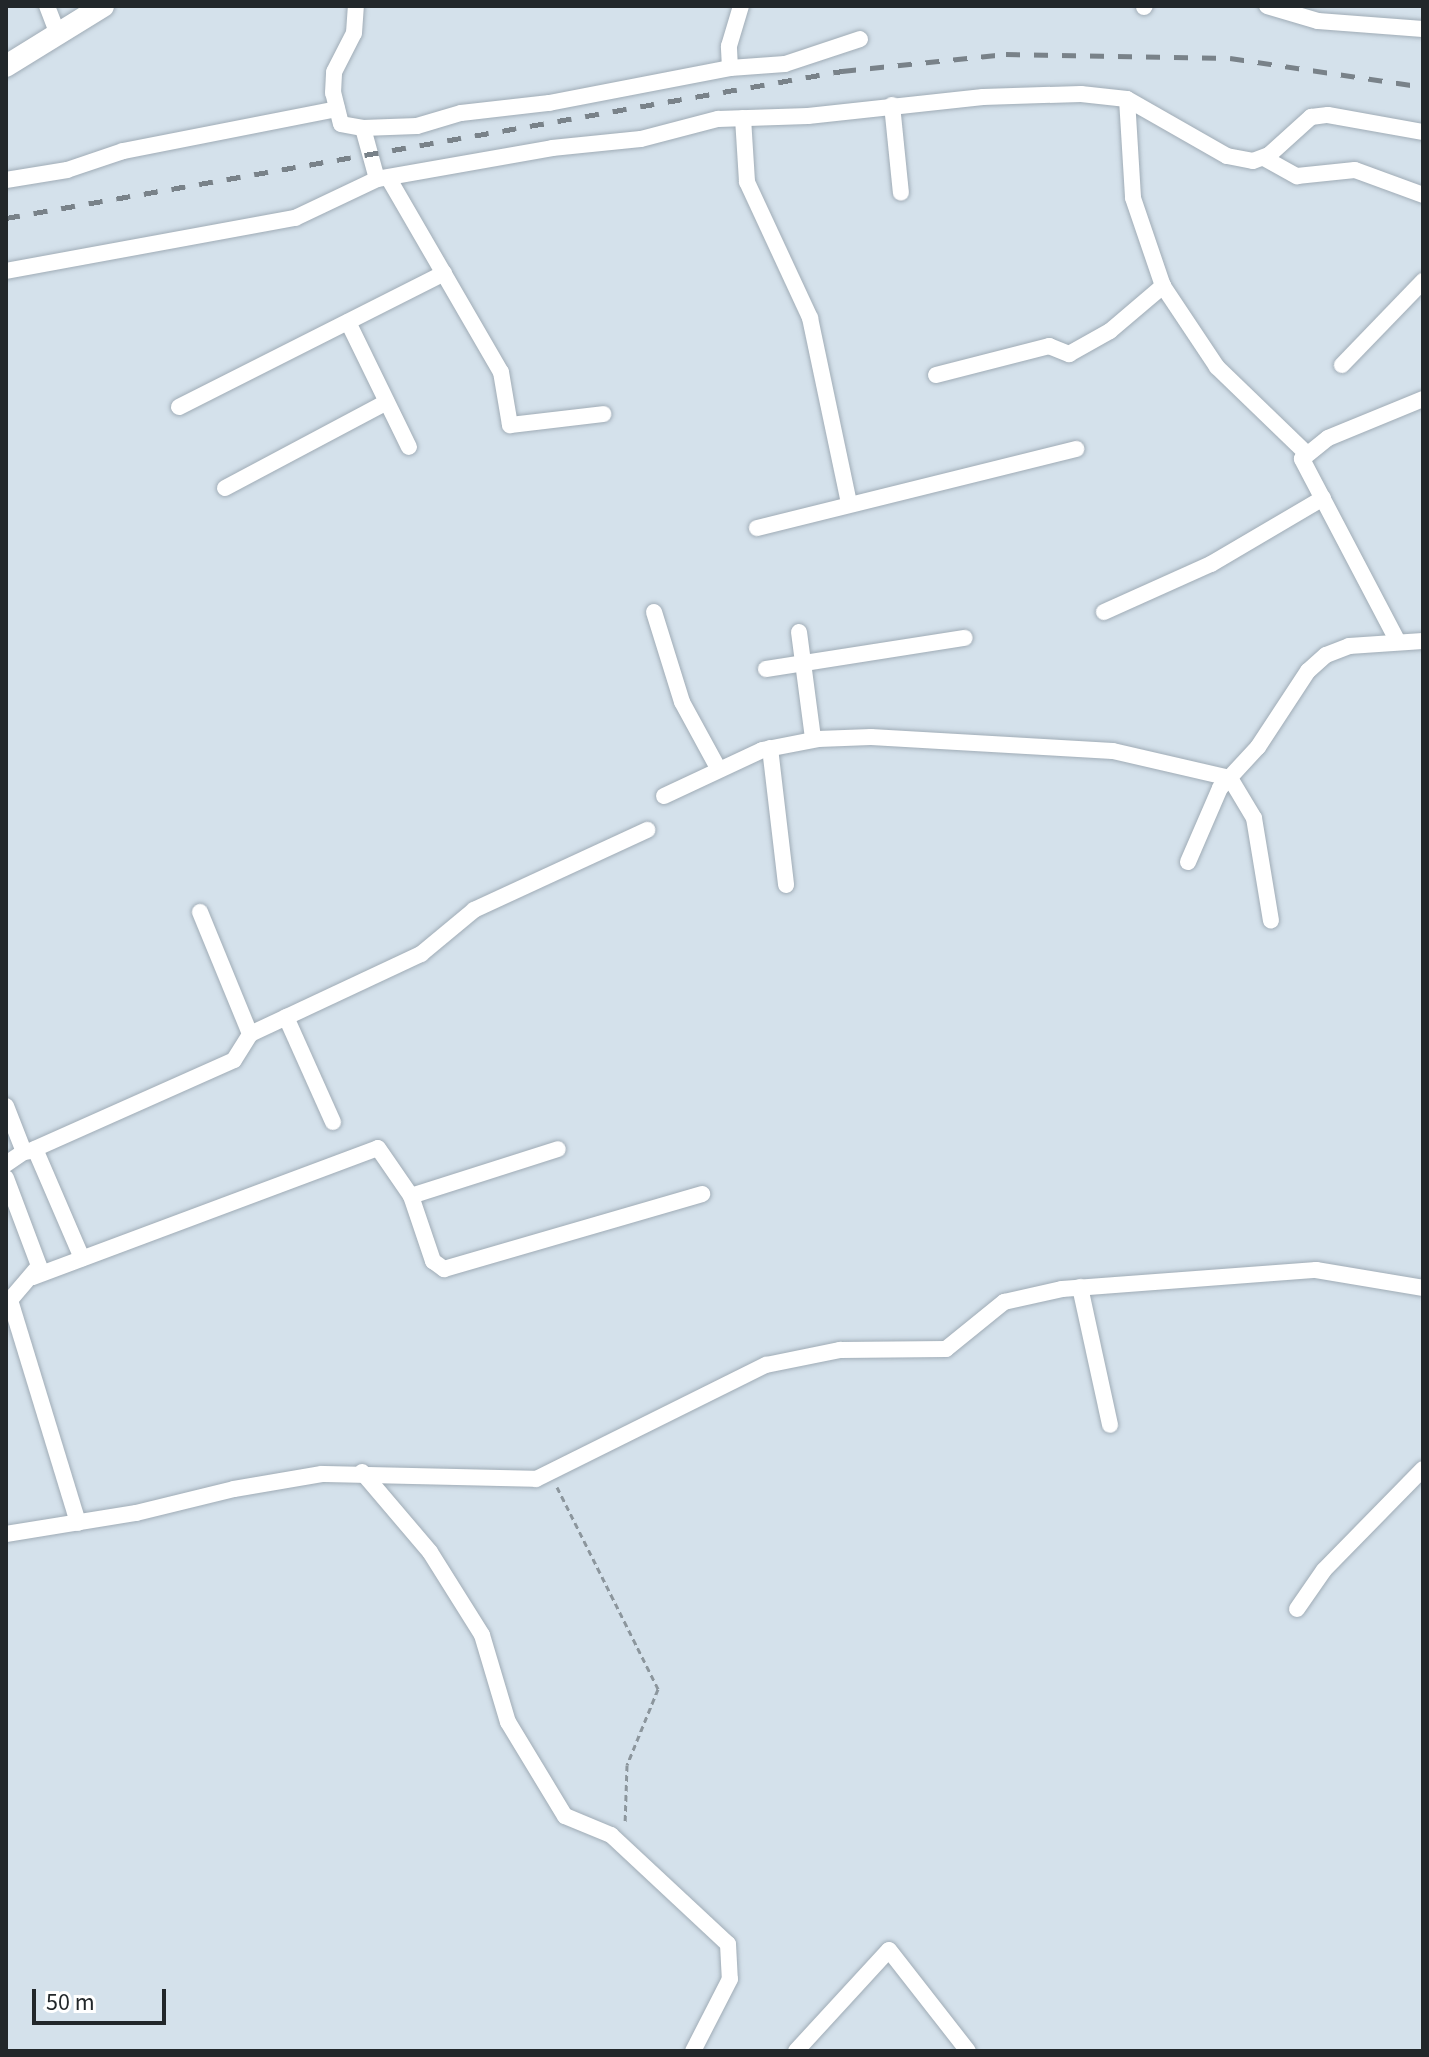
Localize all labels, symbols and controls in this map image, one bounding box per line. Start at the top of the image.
scale bar [36,1973,170,2023]
text: 50 m [46,1985,95,2020]

